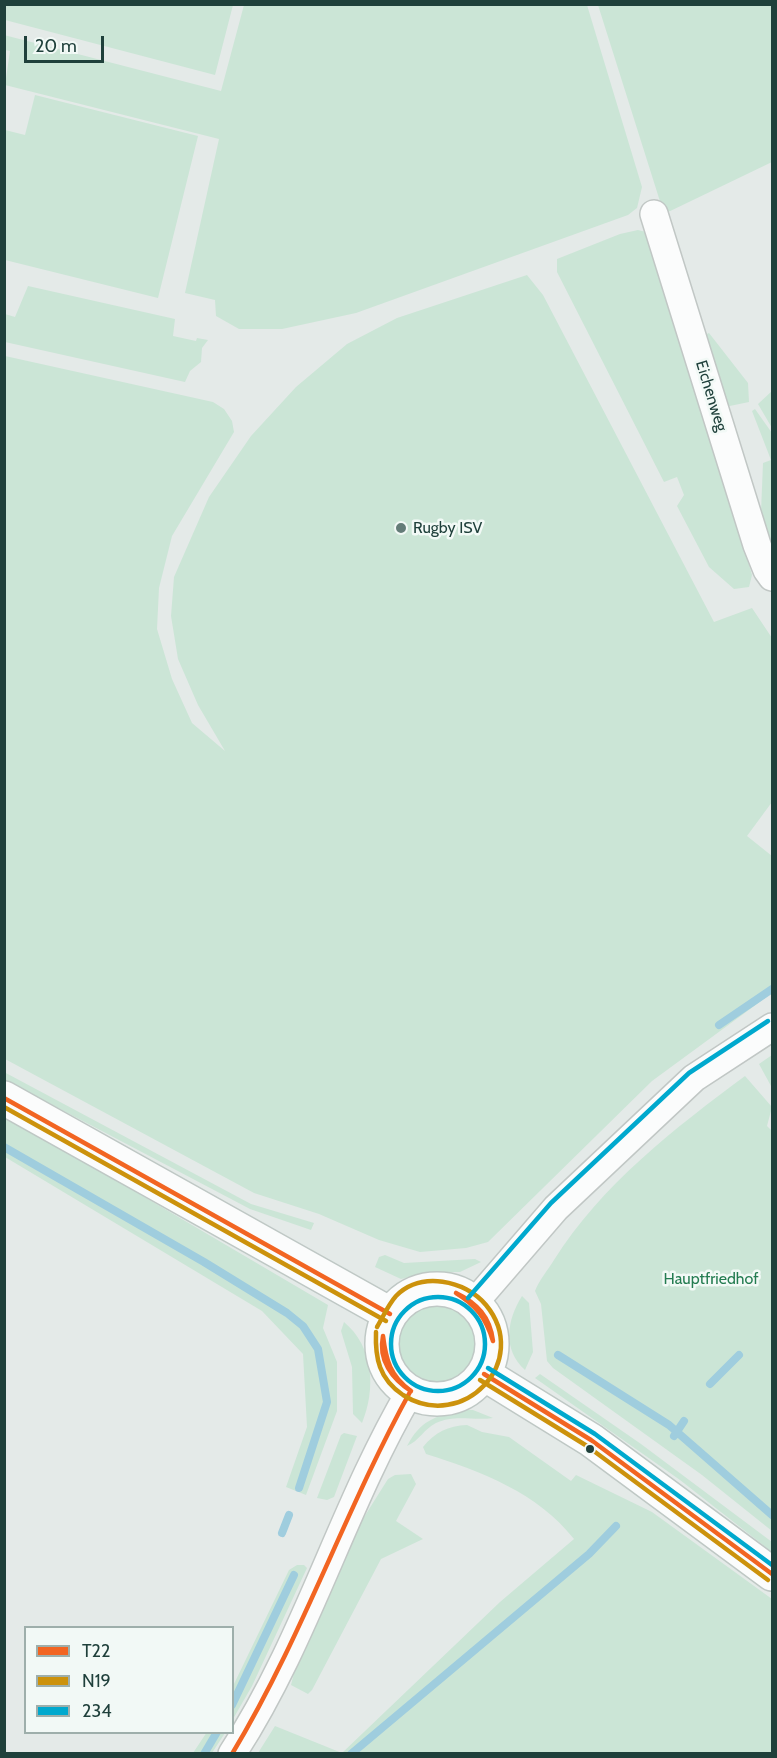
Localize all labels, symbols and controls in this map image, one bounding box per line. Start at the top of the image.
scale bar [27,24,106,62]
text: 20 m [35,35,77,57]
street label: Eichenweg [691,358,731,434]
place label: Rugby ISV [413,518,482,538]
marker: Rugby ISV [394,521,408,535]
park label: Hauptfriedhof [664,1269,758,1289]
unlabelled marker [584,1443,596,1455]
legend [24,1626,234,1734]
text: T22 [82,1640,110,1662]
text: N19 [82,1670,111,1692]
text: 234 [82,1700,112,1722]

